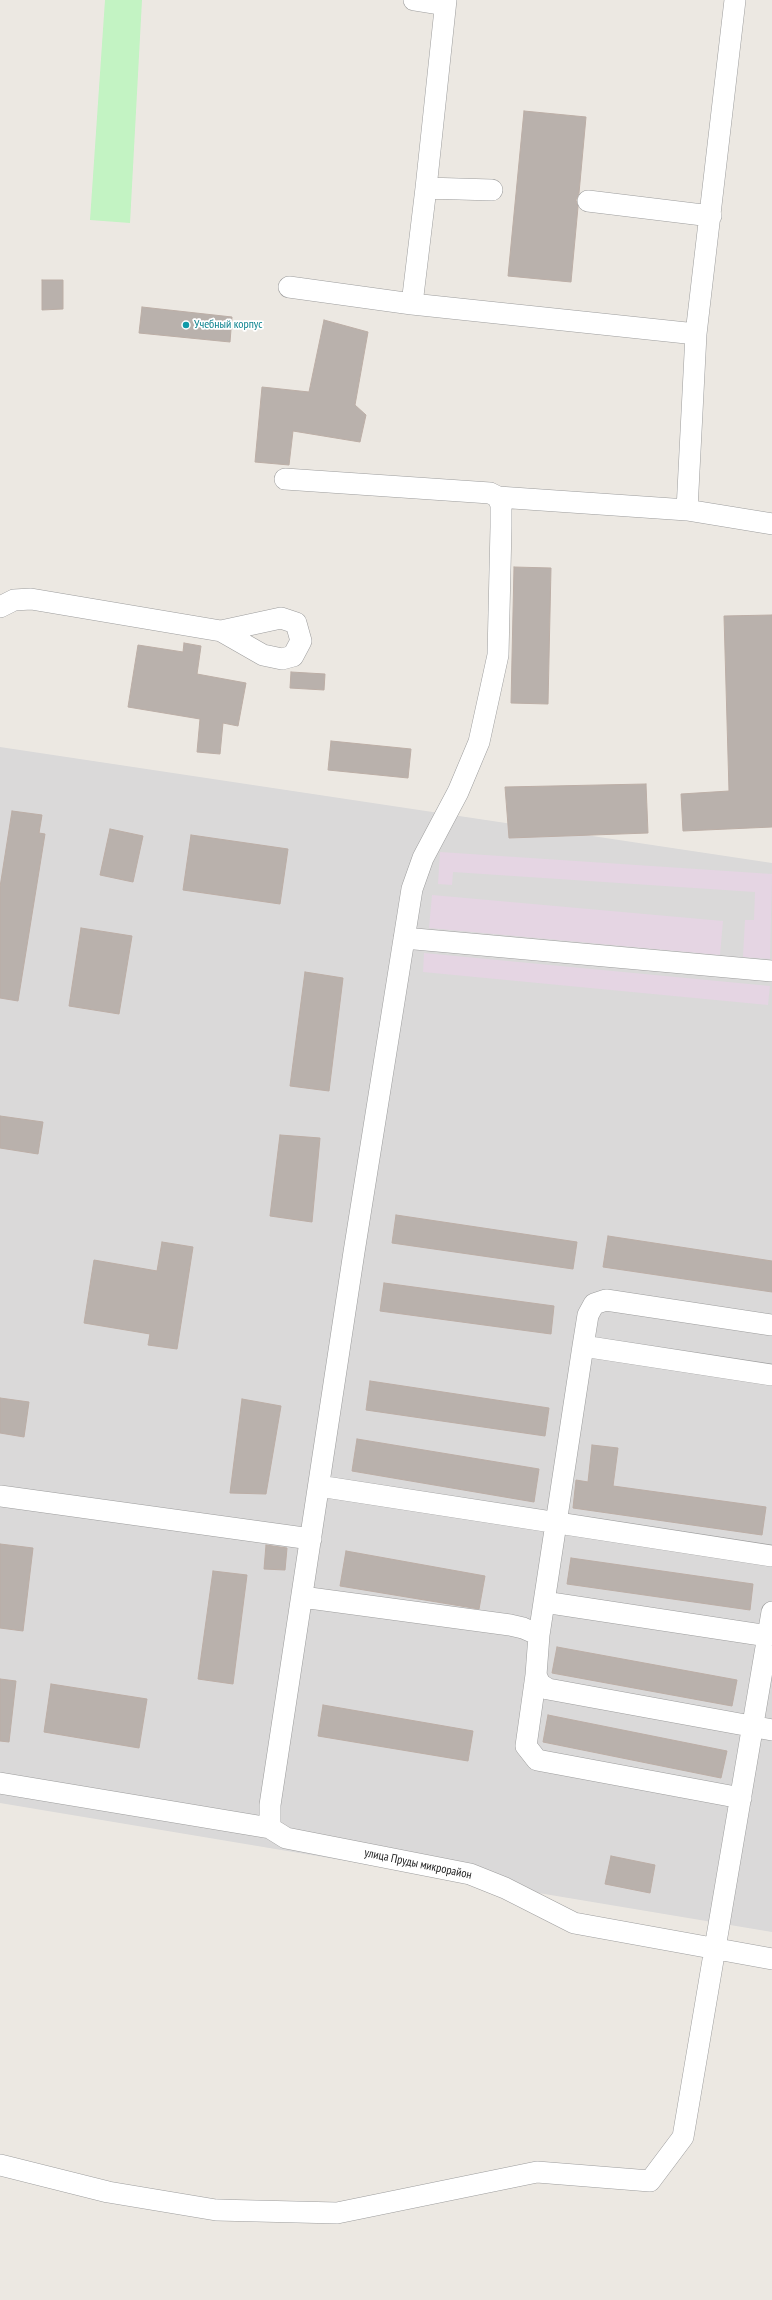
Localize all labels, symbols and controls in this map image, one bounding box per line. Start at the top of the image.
place label: Учебный корпус [194,318,263,332]
marker: Учебный корпус [181,320,191,330]
street label: улица Пруды микрорайон [363,1846,473,1882]

